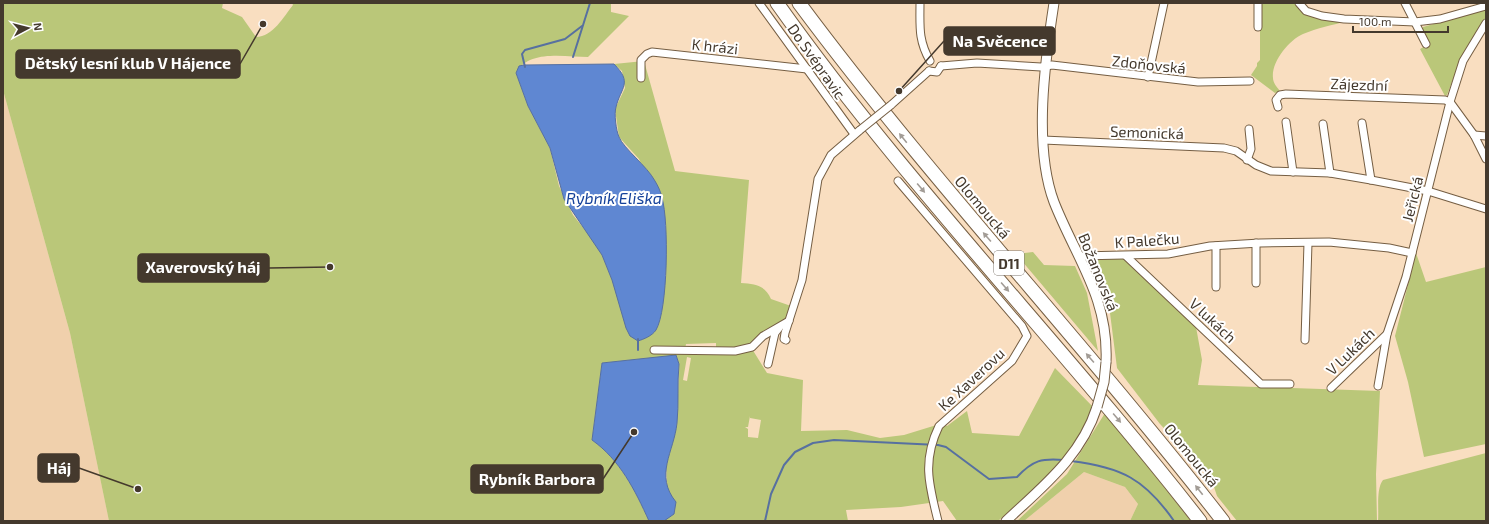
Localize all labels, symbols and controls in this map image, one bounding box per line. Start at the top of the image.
north arrow [8,8,48,48]
scale bar [1353,8,1448,34]
text: 100 m [1359,14,1391,28]
street label: Do Svépravic [784,20,850,102]
text: N [31,22,45,32]
callout: Na Svěcence [944,27,1055,55]
text: Na Svěcence [952,31,1048,50]
street label: K hrázi [691,35,739,57]
callout: Dětský lesní klub V Hájence [16,50,240,78]
street label: Zdoňovská [1111,51,1187,77]
text: Dětský lesní klub V Hájence [25,53,231,73]
street label: Zájezdní [1330,74,1389,95]
street label: Semonická [1110,122,1184,142]
one-way arrow [899,133,908,144]
street label: Olomoucká [952,172,1014,242]
street label: Jeřická [1398,174,1426,224]
one-way arrow [917,183,926,193]
water label: Rybník Eliška [566,188,662,208]
street label: K Palečku [1114,229,1180,251]
street label: Božanovská [1075,230,1123,314]
one-way arrow [983,232,992,243]
road number: D11 [994,251,1024,275]
callout: Xaverovský háj [138,254,269,282]
text: Xaverovský háj [145,257,261,277]
one-way arrow [1001,282,1010,292]
street label: V lukách [1186,294,1240,346]
street label: V Lukách [1322,324,1378,378]
street label: Ke Xaverovu [934,344,1008,414]
one-way arrow [1086,353,1095,362]
one-way arrow [1113,413,1122,423]
street label: Olomoucká [1161,420,1223,490]
callout: Háj [38,454,79,482]
text: Háj [47,458,71,477]
callout: Rybník Barbora [471,465,603,493]
text: Rybník Barbora [479,469,595,489]
one-way arrow [1195,485,1204,496]

